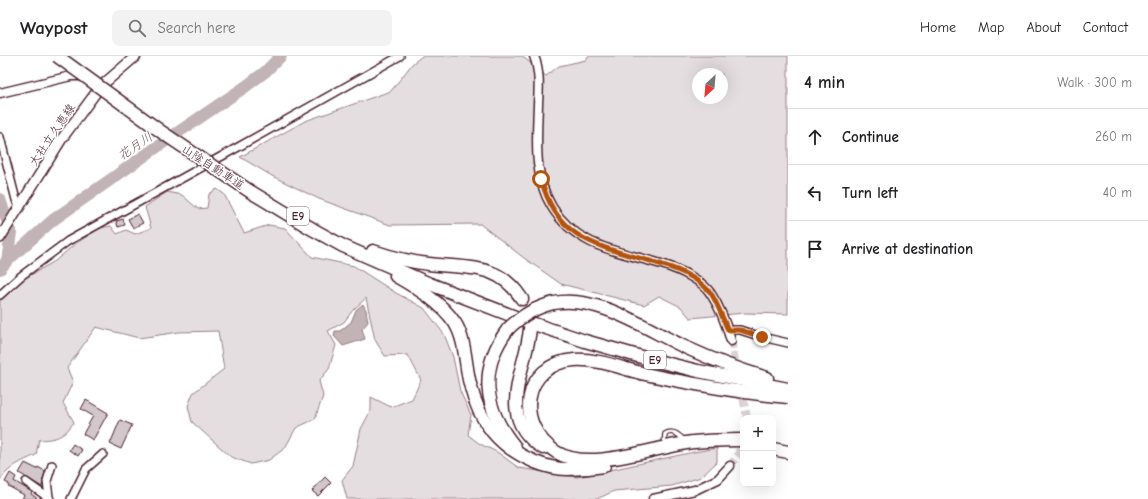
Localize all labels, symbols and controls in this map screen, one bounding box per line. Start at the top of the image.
search box [112,10,392,46]
text: Waypost [20,17,88,39]
icon: search [126,17,148,39]
text: Search here [158,19,236,37]
text: Home [920,19,956,36]
text: Map [978,19,1004,36]
text: About [1026,19,1061,36]
text: Contact [1083,19,1128,36]
north arrow [692,68,728,104]
text: 4 min [804,73,845,92]
text: Walk · 300 m [1057,75,1132,90]
street label: 大社立久恵線 [26,101,78,169]
icon: ahead [804,126,826,148]
text: Continue [842,128,899,146]
water label: 花月川 [115,129,155,163]
text: 260 m [1095,129,1132,144]
street label: 山陰自動車道 [179,142,247,192]
route start [532,170,550,188]
icon: left [804,182,826,204]
text: Turn left [842,184,898,202]
text: 40 m [1103,185,1132,200]
road number: E9 [287,207,309,225]
icon: arrive [804,238,826,260]
text: Arrive at destination [842,240,973,258]
route end [753,328,771,346]
road number: E9 [644,351,666,369]
map controls [740,415,776,487]
button: + [740,415,776,451]
button: − [740,451,776,487]

